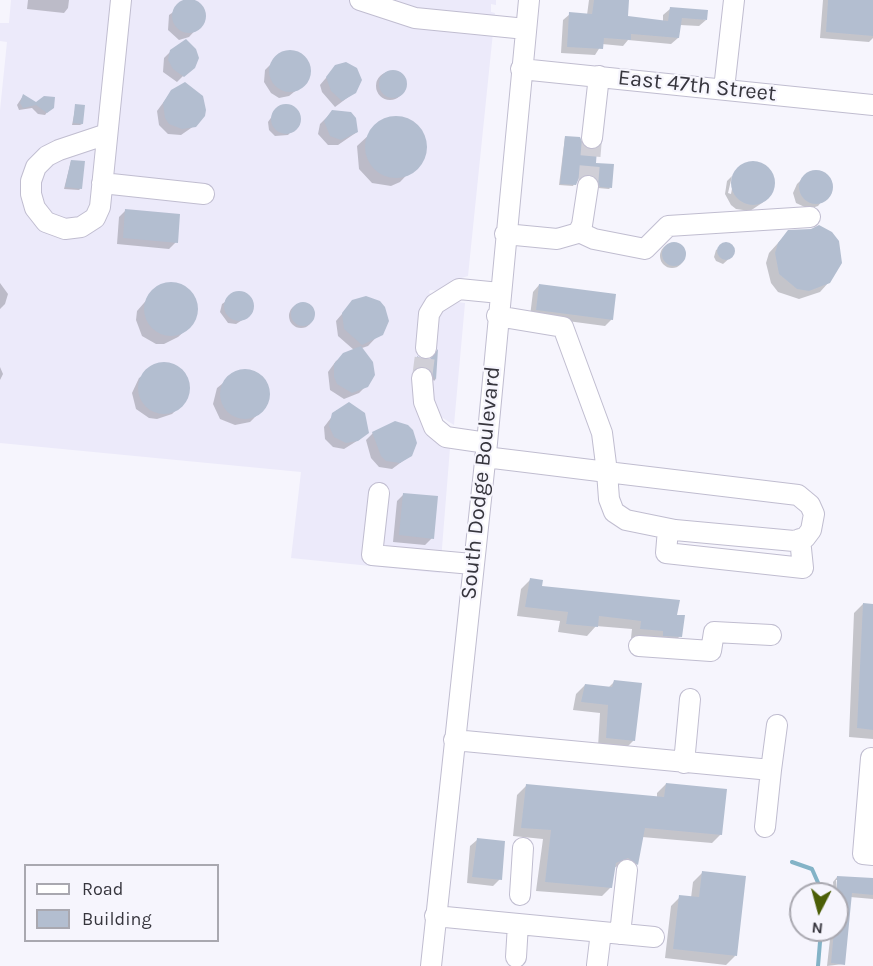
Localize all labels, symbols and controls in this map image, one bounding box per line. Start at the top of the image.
street label: East 47th Street [616,65,778,107]
street label: South Dodge Boulevard [456,365,506,601]
legend [24,864,219,942]
text: Road [82,878,123,900]
north arrow [789,882,849,942]
text: Building [82,908,152,930]
text: N [811,918,824,938]

